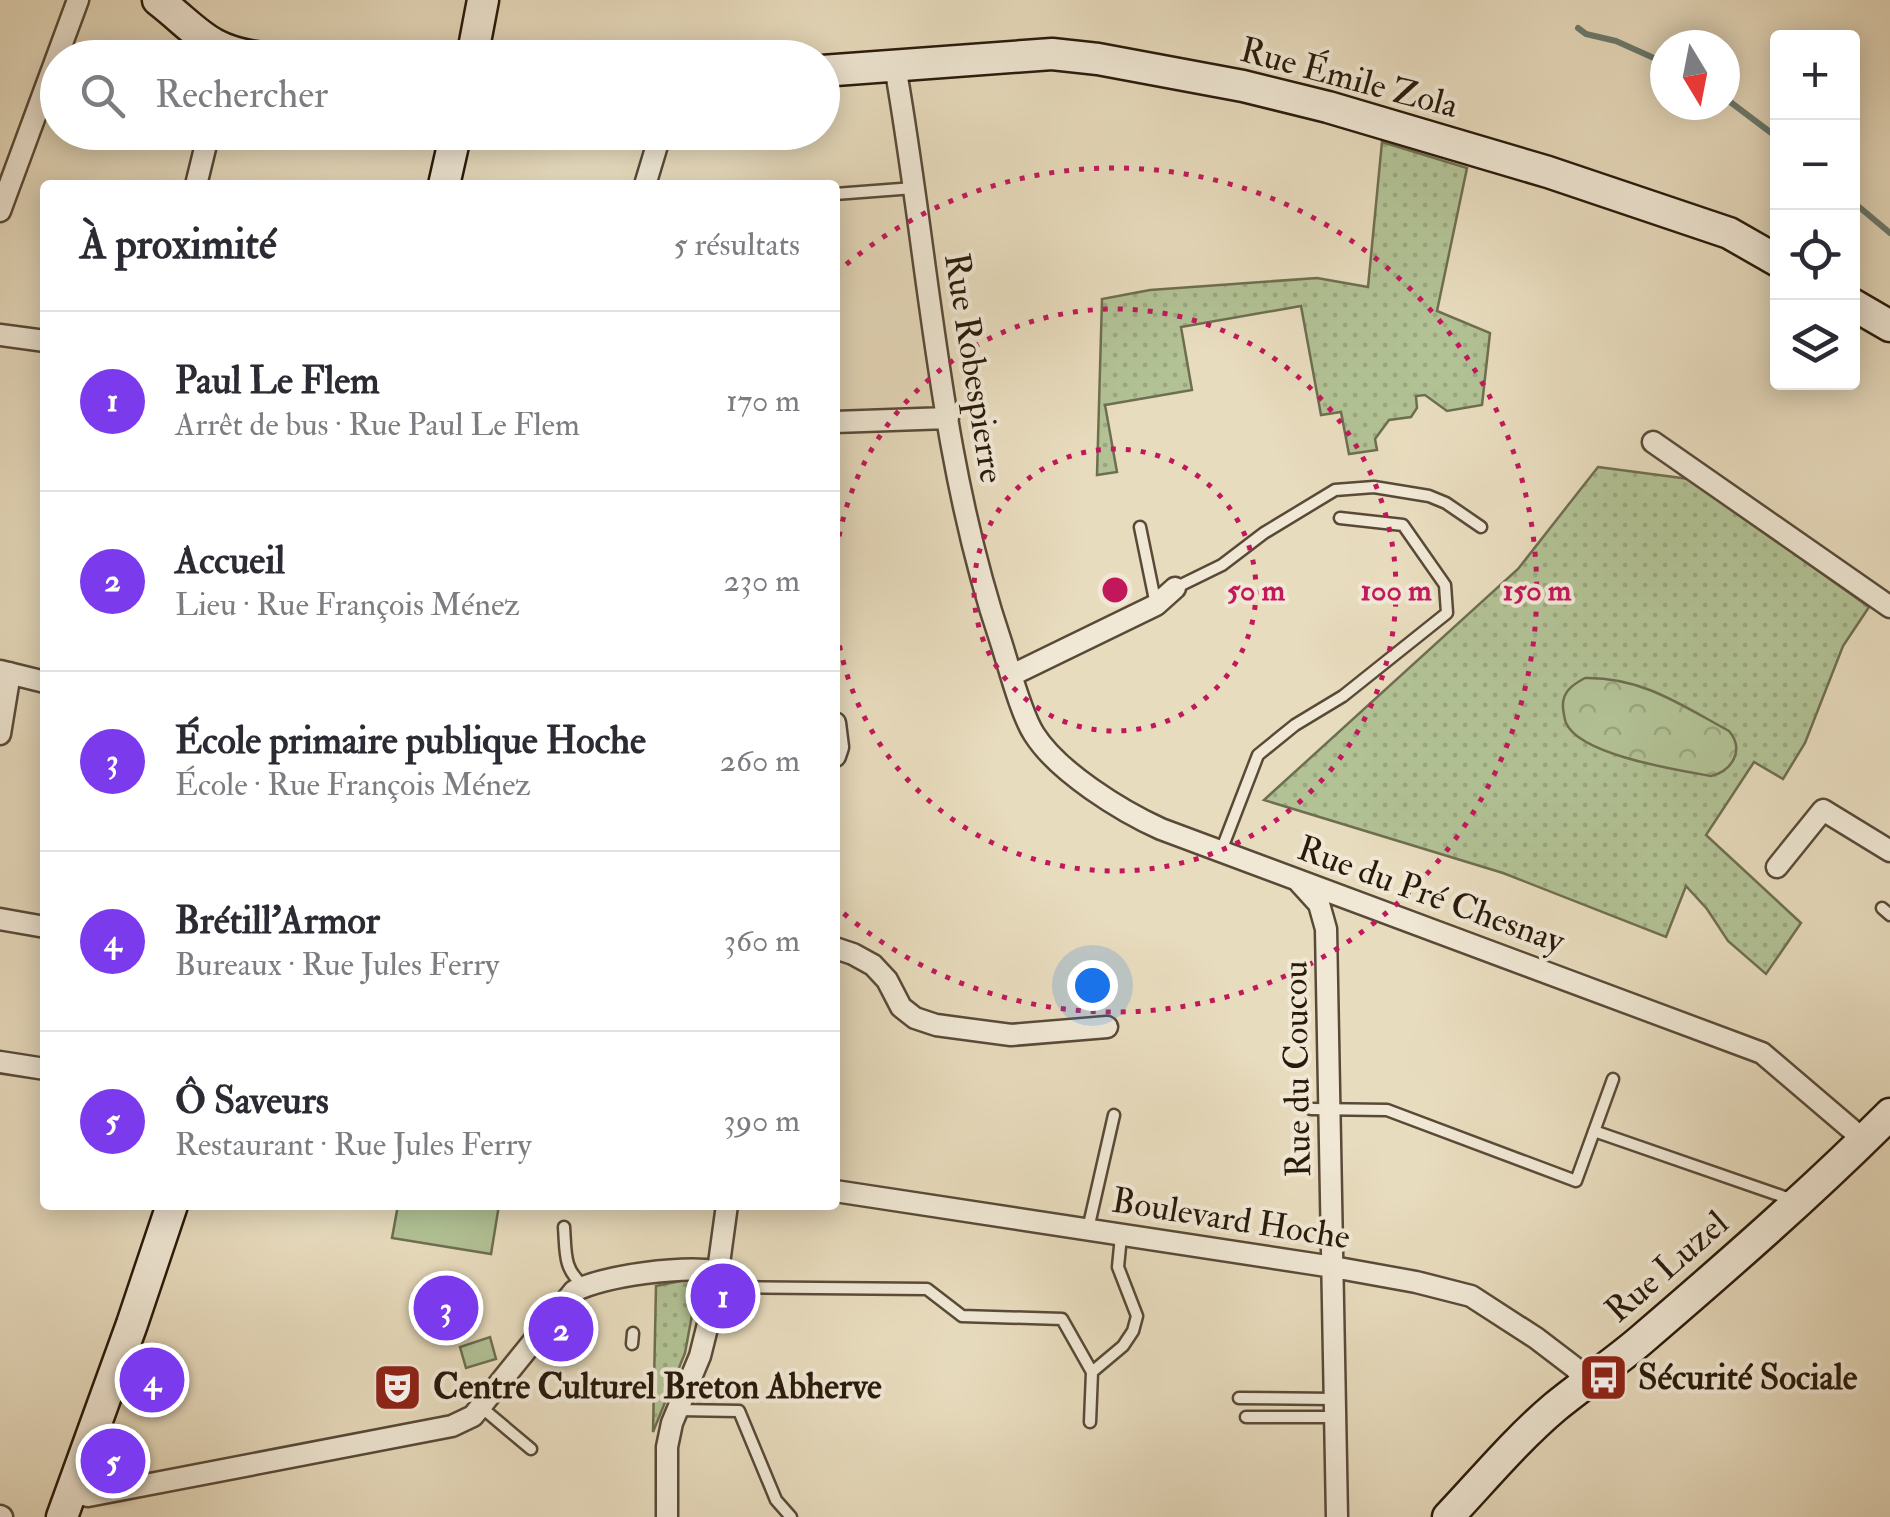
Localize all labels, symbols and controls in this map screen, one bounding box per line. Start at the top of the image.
street label: Rue Émile Zola [1235,27,1464,128]
north arrow [1650,30,1740,120]
map controls [1770,30,1860,390]
button: + [1770,30,1860,120]
search box [40,40,840,150]
icon: search [75,68,130,123]
text: Rechercher [155,71,328,119]
button: − [1770,120,1860,210]
button: locate [1770,210,1860,300]
text: À proximité [80,219,276,271]
text: 5 résultats [674,225,800,265]
street label: Rue Robespierre [934,250,1014,486]
button: layers [1770,300,1860,390]
text: Paul Le Flem [175,357,380,405]
text: 1 [107,381,118,421]
text: 170 m [726,381,800,421]
text: Arrêt de bus · Rue Paul Le Flem [175,405,580,445]
text: Accueil [175,537,285,585]
text: 2 [104,561,121,601]
text: 230 m [724,561,800,601]
centre of rings [1097,572,1133,608]
text: 50 m [1227,572,1286,609]
text: 100 m [1361,572,1432,609]
text: 150 m [1503,572,1572,609]
text: Lieu · Rue François Ménez [175,585,520,625]
text: École primaire publique Hoche [175,717,646,765]
text: 3 [106,741,119,781]
text: 260 m [720,741,800,781]
text: École · Rue François Ménez [175,765,531,805]
street label: Rue du Pré Chesnay [1292,826,1571,964]
text: Brétill'Armor [175,897,380,945]
text: 4 [104,921,121,961]
text: 360 m [724,921,800,961]
text: Bureaux · Rue Jules Ferry [175,945,499,985]
your location [1067,960,1118,1011]
street label: Rue du Coucou [1273,960,1321,1178]
text: Ô Saveurs [175,1077,329,1125]
text: 5 [105,1101,120,1141]
text: 390 m [723,1101,800,1141]
text: Restaurant · Rue Jules Ferry [175,1125,531,1165]
street label: Boulevard Hoche [1109,1178,1353,1260]
street label: Rue Luzel [1596,1202,1738,1332]
pin: 1 [690,1258,756,1334]
pin: 3 [414,1270,478,1346]
pin: 2 [528,1292,594,1366]
pin: 4 [120,1342,184,1418]
bus stop icon: Sécurité Sociale [1577,1352,1629,1404]
place label: Sécurité Sociale [1638,1356,1858,1400]
theatre icon: Centre Culturel Breton Abherve [372,1361,424,1413]
place label: Centre Culturel Breton Abherve [433,1365,882,1409]
pin: 5 [80,1424,146,1498]

